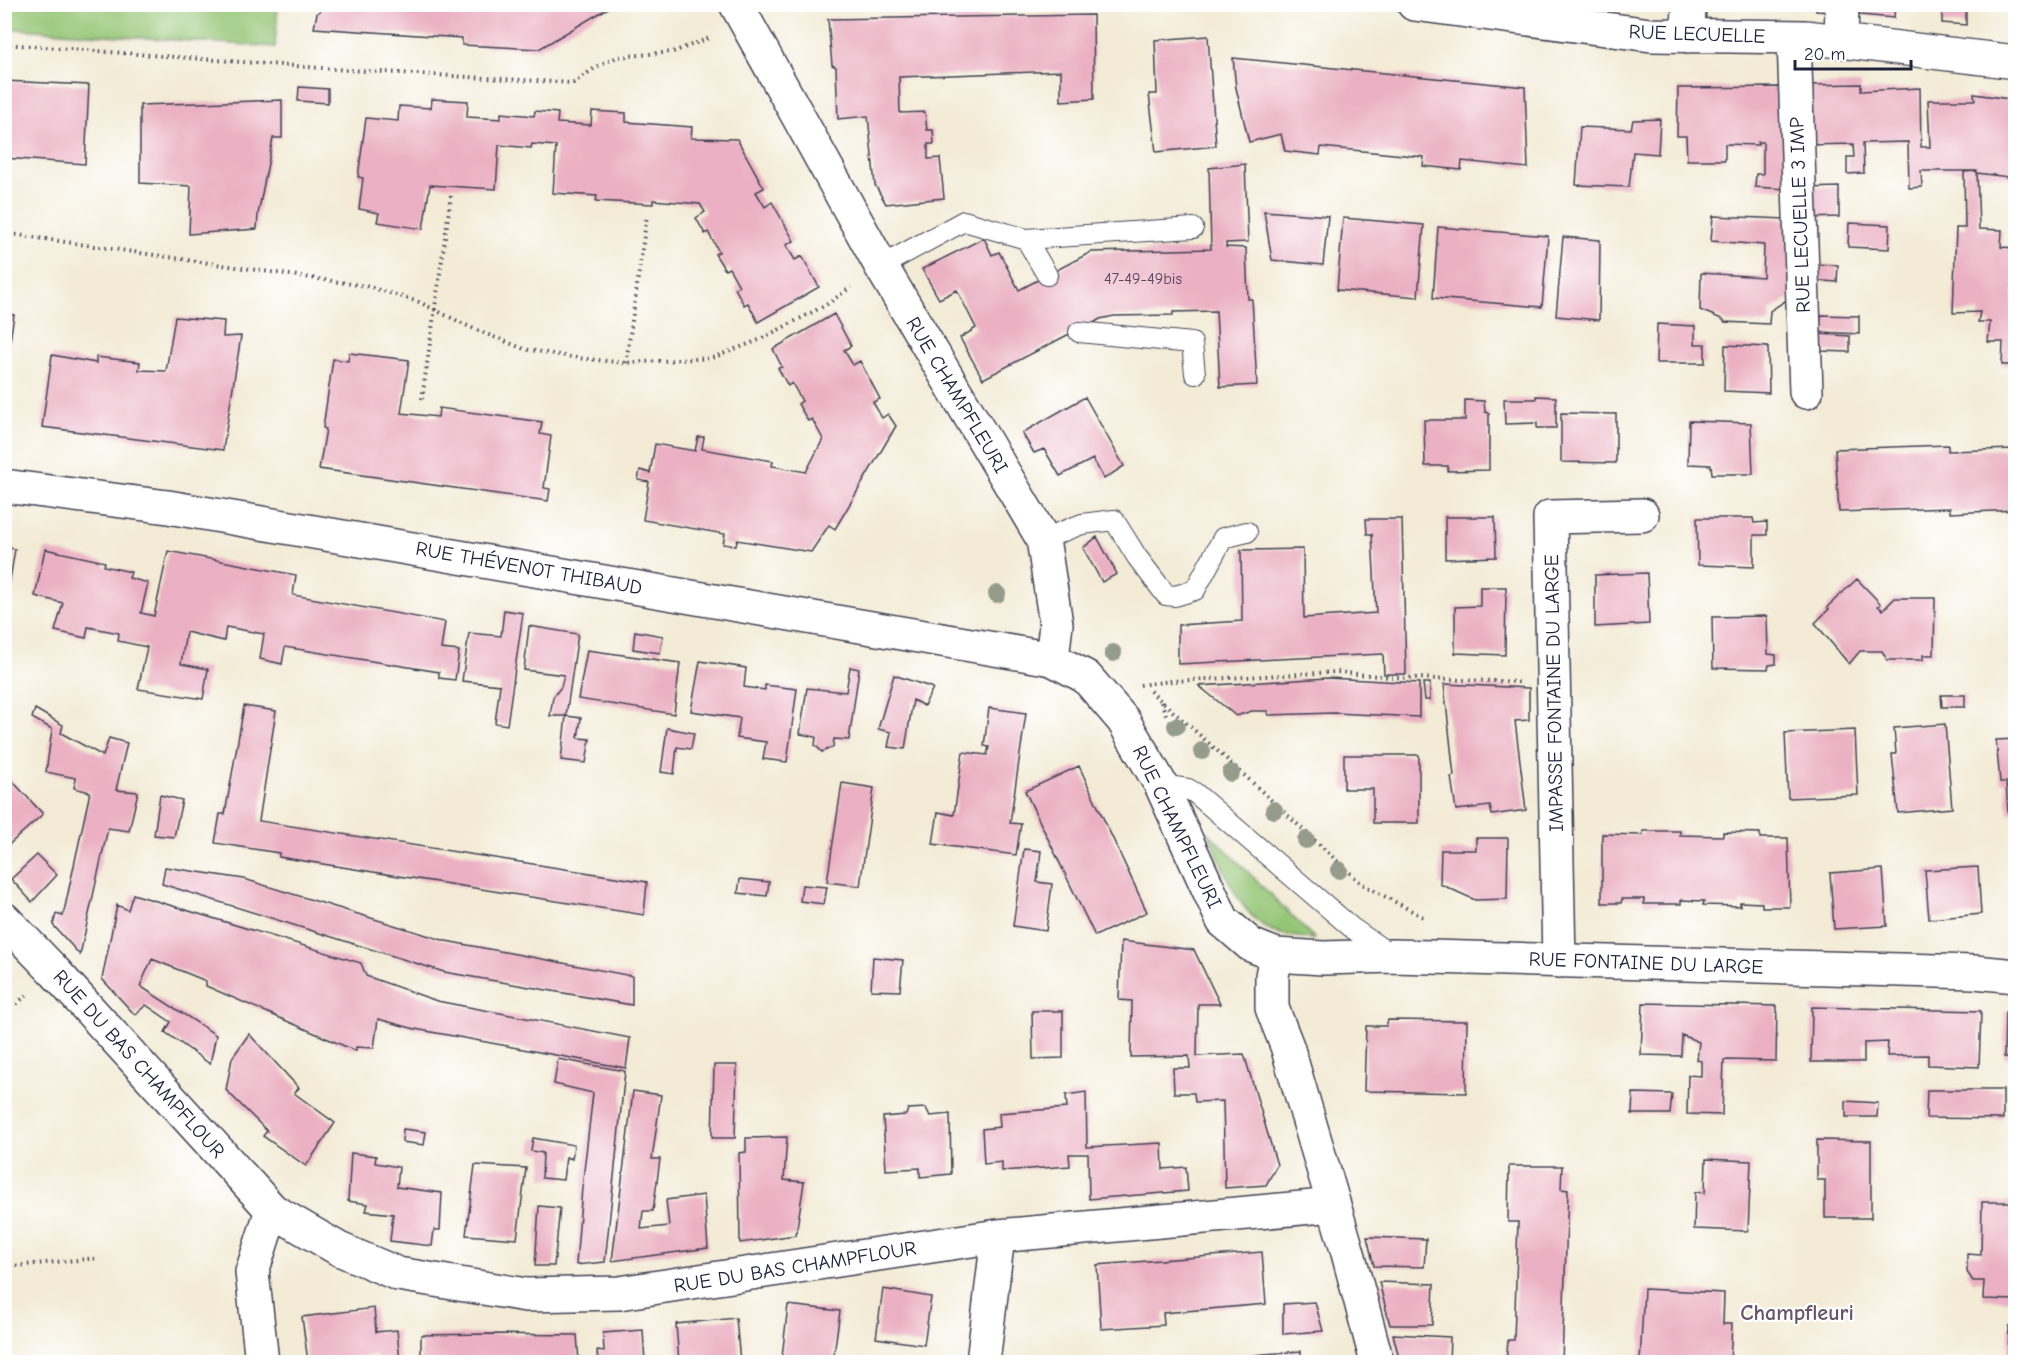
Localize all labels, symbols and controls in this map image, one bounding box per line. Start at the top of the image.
street label: RUE LECUELLE [1628,20,1766,48]
scale bar [1795,33,1910,71]
text: 20 m [1804,44,1845,65]
street label: RUE LECUELLE 3 IMP [1785,117,1815,313]
house number: 47-49-49bis [1104,270,1182,288]
street label: RUE CHAMPFLEURI [901,313,1013,477]
street label: RUE THÉVENOT THIBAUD [414,537,644,599]
street label: IMPASSE FONTAINE DU LARGE [1540,554,1568,832]
street label: RUE CHAMPFLEURI [1128,742,1226,912]
street label: RUE FONTAINE DU LARGE [1528,947,1764,979]
street label: RUE DU BAS CHAMPFLOUR [48,965,230,1163]
street label: RUE DU BAS CHAMPFLOUR [672,1236,918,1298]
district label: Champfleuri [1740,1300,1854,1326]

